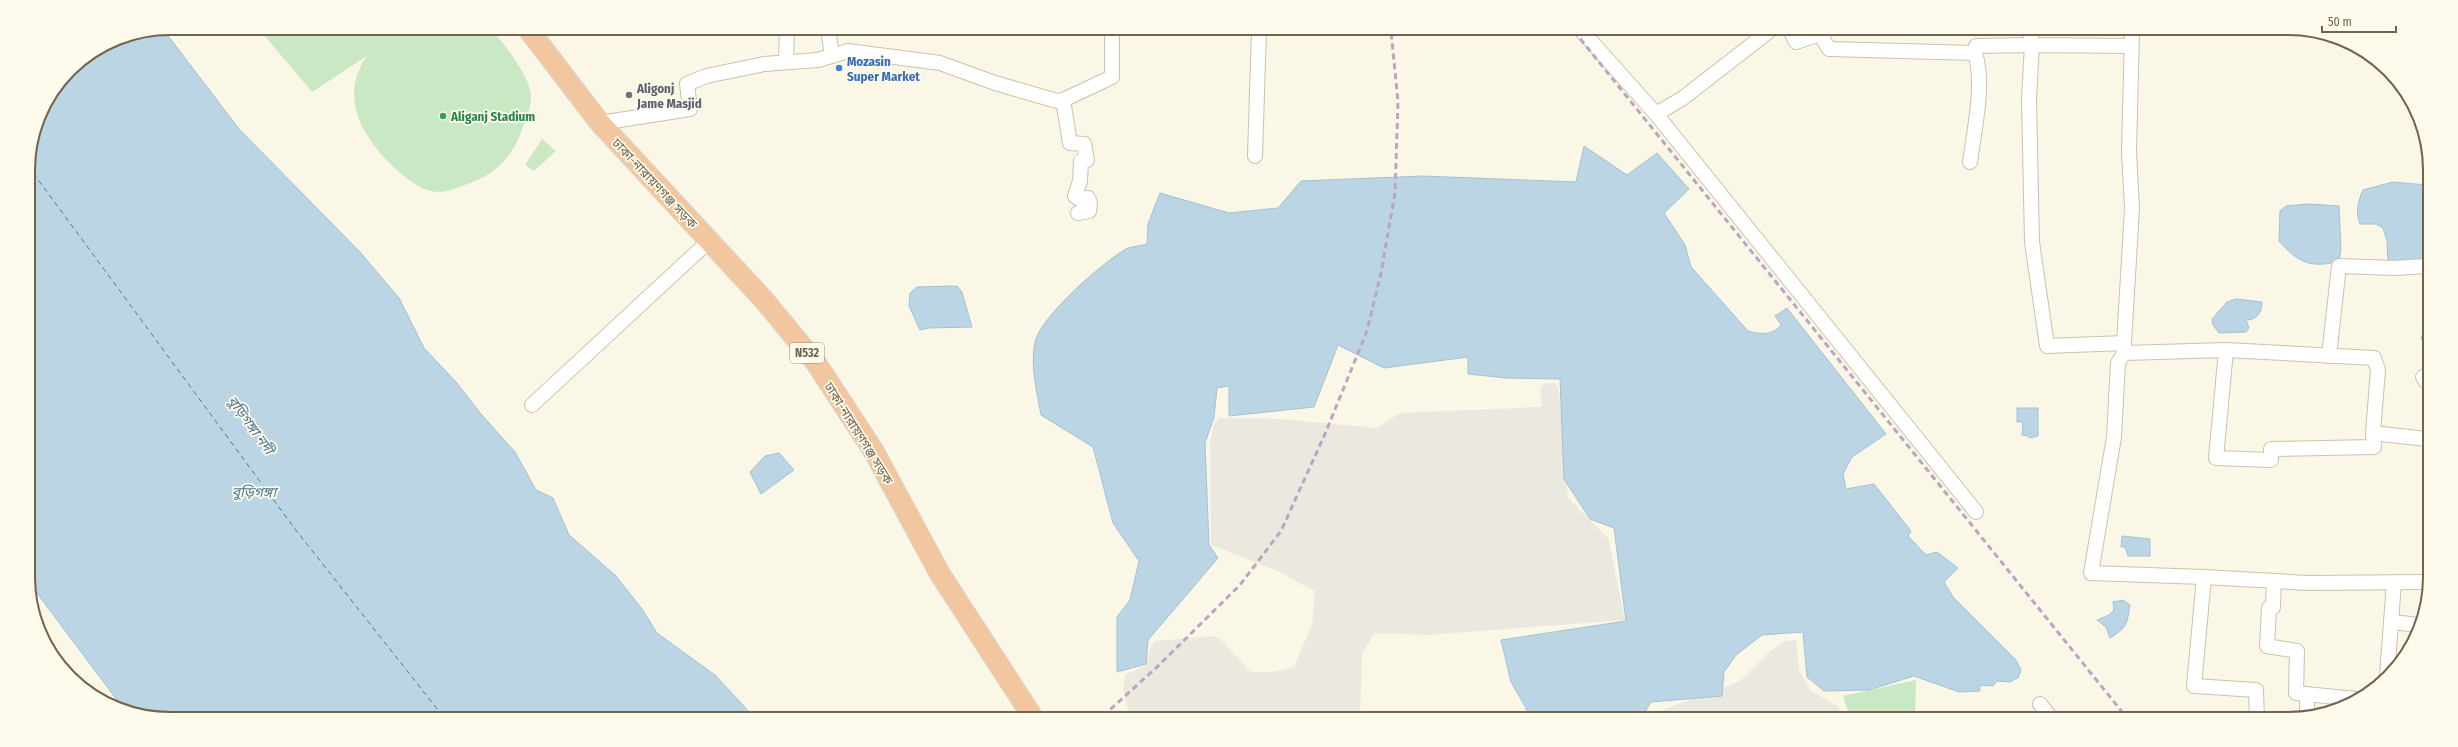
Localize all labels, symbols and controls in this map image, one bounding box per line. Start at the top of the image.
scale bar [2322,8,2396,34]
text: 50 m [2328,15,2352,29]
place label: Mozasin Super Market [847,54,920,84]
marker: Mozasin Super Market [834,63,844,73]
place label: Aligonj Jame Masjid [636,81,702,111]
marker: Aligonj Jame Masjid [624,90,634,100]
place label: Aliganj Stadium [450,109,535,124]
marker: Aliganj Stadium [438,111,448,121]
street label: ঢাকা-নারায়ণগঞ্জ সড়ক [608,135,700,232]
road number: N532 [790,343,824,363]
street label: ঢাকা-নারায়ণগঞ্জ সড়ক [821,379,896,487]
water label: বুড়িগঙ্গা নদী [224,393,279,460]
water label: বুড়িগঙ্গা [232,484,279,501]

